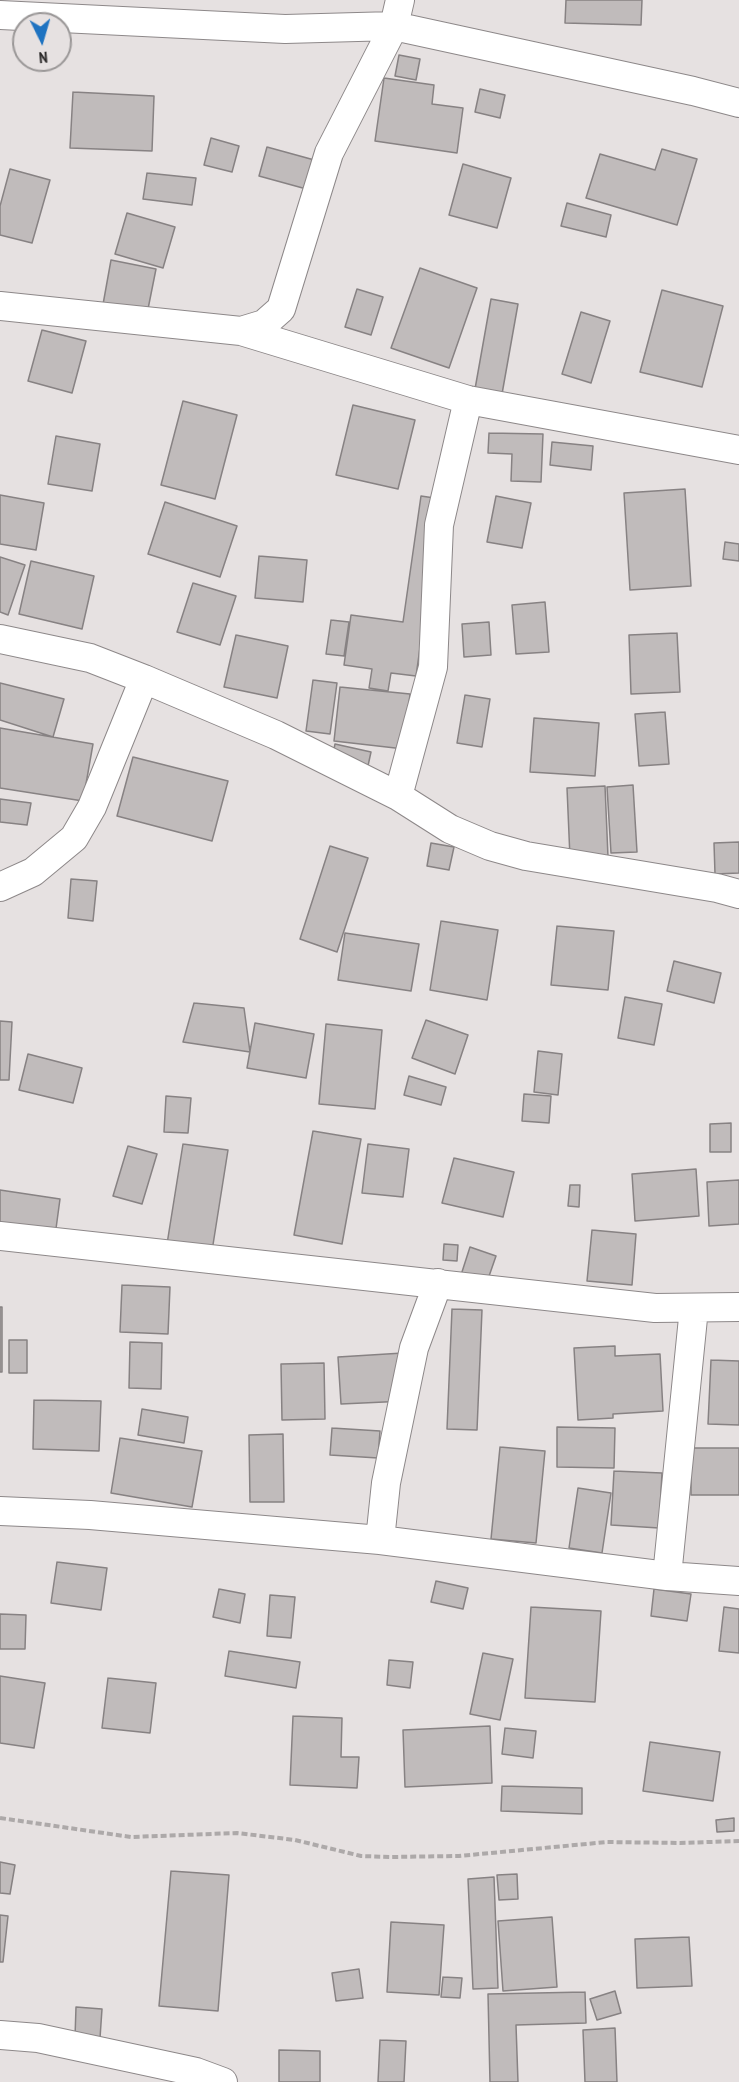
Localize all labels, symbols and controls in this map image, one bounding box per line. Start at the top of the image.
north arrow [12,12,72,72]
text: N [38,48,49,68]

